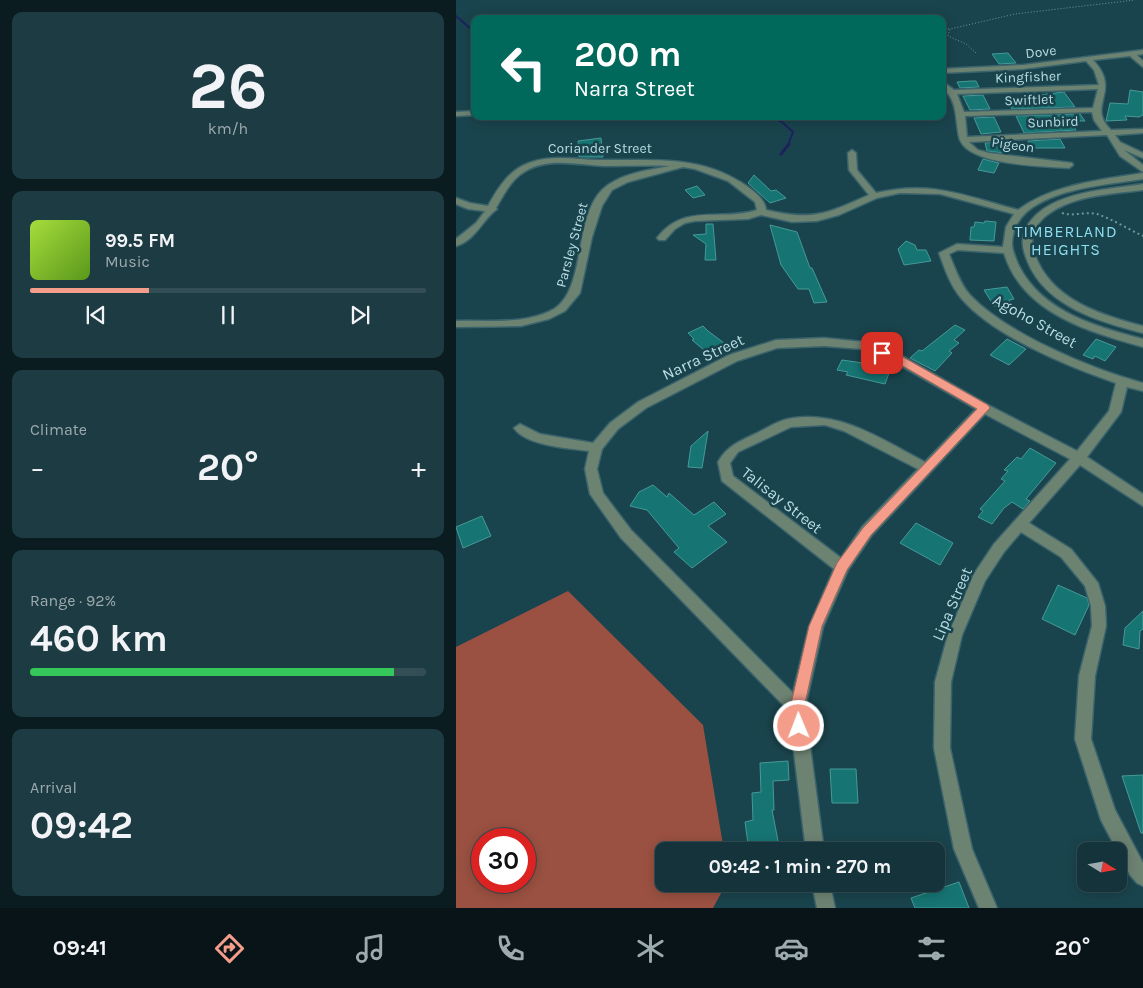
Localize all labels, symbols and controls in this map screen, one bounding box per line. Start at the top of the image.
text: 200 m [574,34,682,75]
icon: left [491,35,556,100]
street label: Dove [1025,42,1057,62]
text: 26 [189,48,267,124]
street label: Kingfisher [995,67,1062,87]
text: Narra Street [574,76,695,102]
street label: Swiftlet [1004,91,1054,109]
street label: Sunbird [1027,113,1079,131]
text: km/h [208,119,248,138]
street label: Pigeon [990,134,1036,156]
street label: Coriander Street [548,140,652,157]
street label: Parsley Street [552,201,592,289]
district label: TIMBERLAND HEIGHTS [1015,222,1117,259]
text: 99.5 FM [105,230,175,252]
text: Music [105,252,150,271]
street label: Agoho Street [990,290,1080,352]
icon: previous [82,301,110,329]
icon: pause [214,301,242,329]
icon: next [346,301,374,329]
street label: Narra Street [659,330,747,384]
pin [861,332,903,374]
icon: arrive [868,339,896,367]
text: Climate [30,420,87,439]
text: 20° [197,445,259,490]
text: − [30,451,45,484]
text: + [411,451,426,484]
street label: Talisay Street [738,463,826,537]
street label: Lipa Street [928,564,976,644]
text: Range · 92% [30,591,116,610]
text: 460 km [30,616,168,661]
position arrow [772,699,824,751]
text: Arrival [30,778,77,797]
text: 09:42 [30,803,133,848]
speed limit sign: 30 [471,828,536,893]
north arrow [1077,842,1127,892]
map controls [1077,842,1127,892]
text: 09:42 · 1 min · 270 m [709,856,891,878]
icon: directions [212,931,247,966]
icon: music [353,931,388,966]
icon: phone [493,931,528,966]
icon: climate [633,931,668,966]
icon: car [774,931,809,966]
icon: filters [914,931,949,966]
text: 09:41 [53,935,107,961]
text: 20° [1055,935,1090,961]

